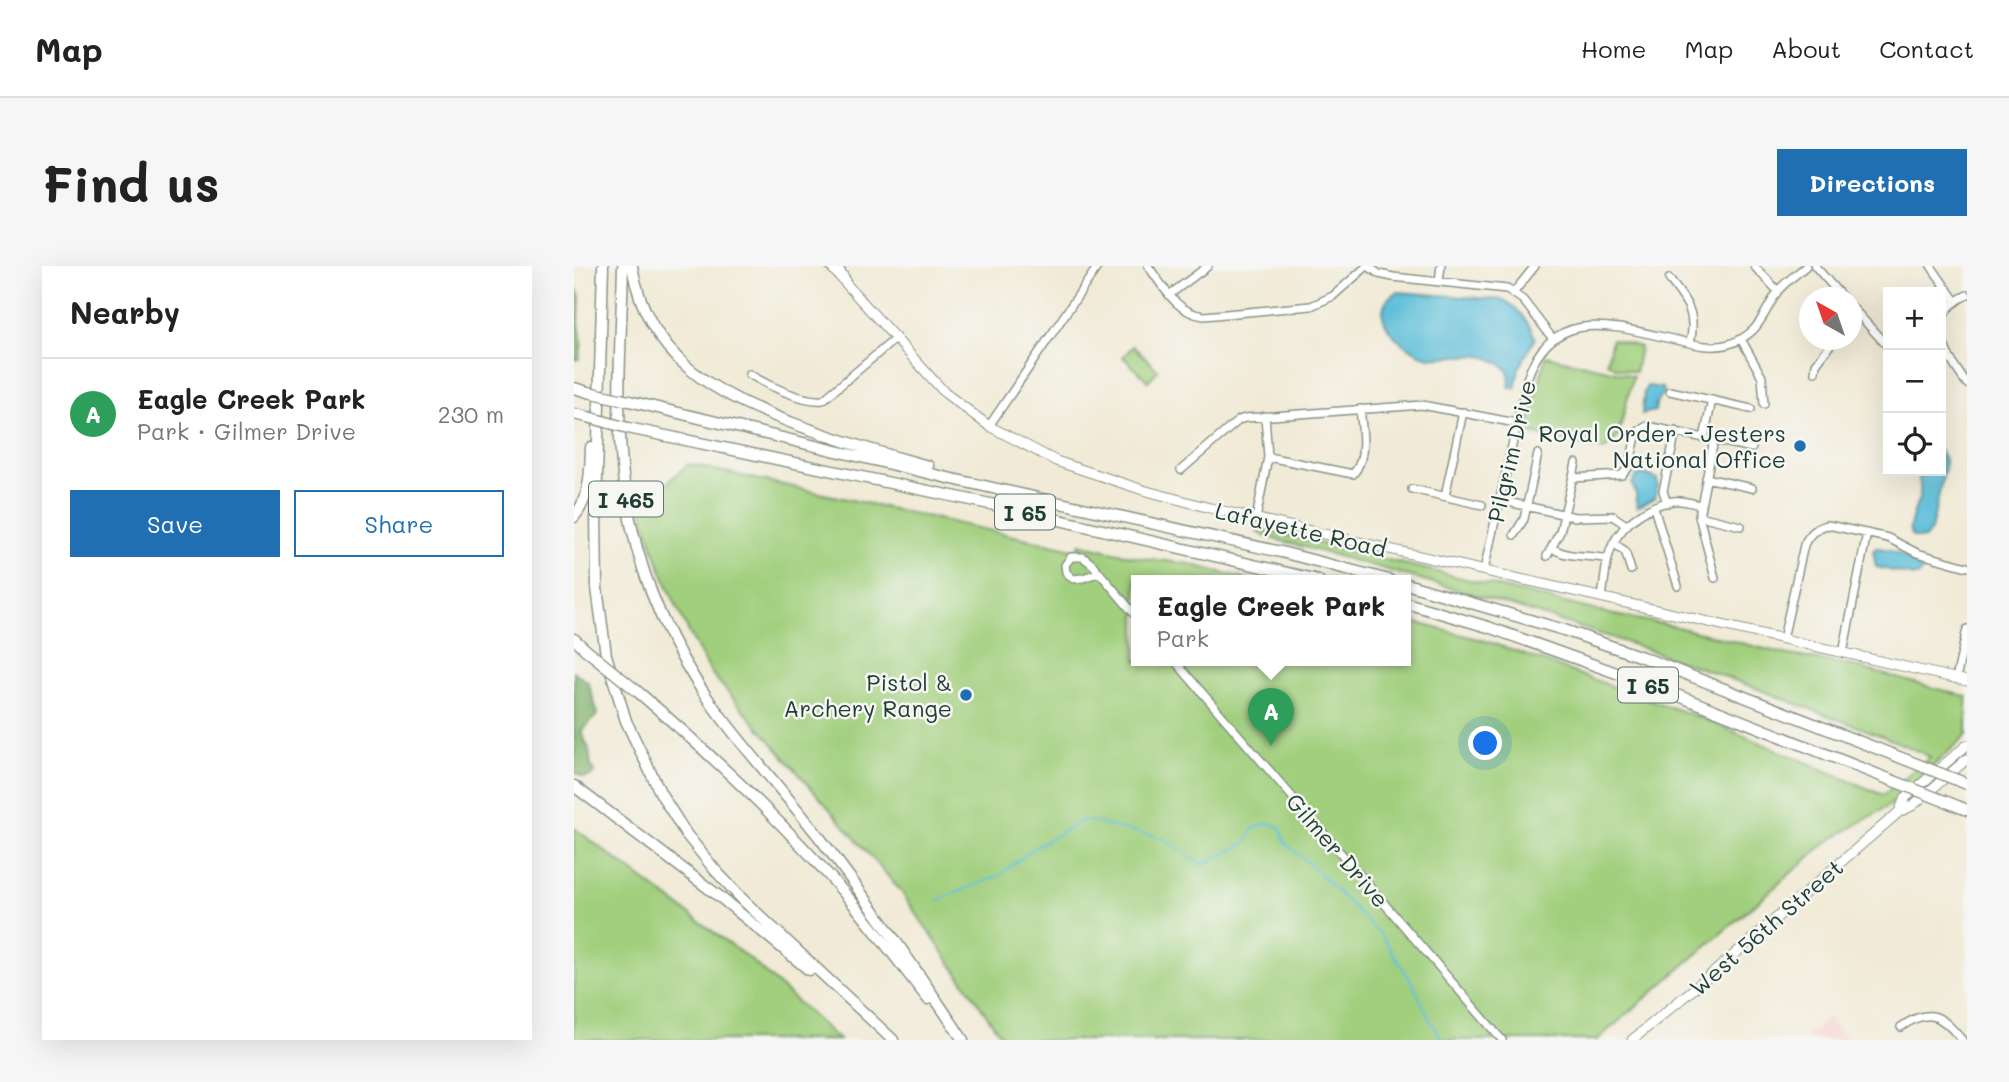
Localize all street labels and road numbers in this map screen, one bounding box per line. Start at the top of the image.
street label: Pilgrim Drive [1480,377,1542,525]
road number: I 465 [589,482,663,516]
road number: I 65 [995,495,1055,530]
street label: Lafayette Road [1212,495,1390,563]
road number: I 65 [1618,668,1678,702]
street label: Gilmer Drive [1280,787,1396,913]
street label: West 56th Street [1683,852,1849,1002]

